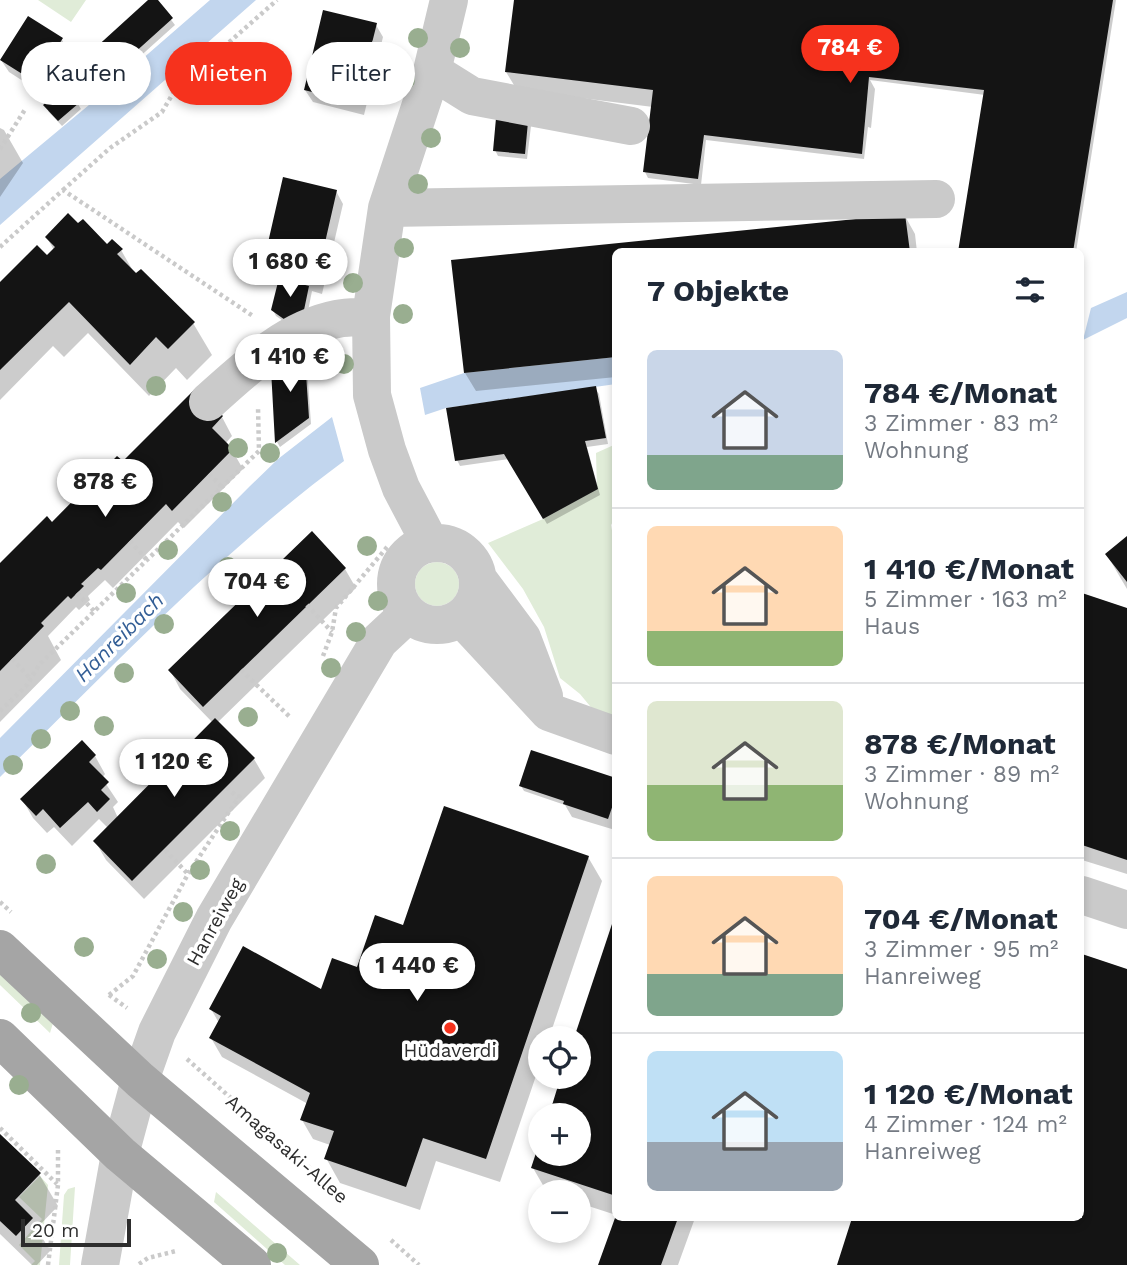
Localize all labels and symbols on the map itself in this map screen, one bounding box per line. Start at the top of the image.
pin: 784 € [801,25,899,85]
pin: 1 680 € [225,240,355,299]
pin: 1 410 € [225,334,355,394]
pin: 878 € [56,460,154,519]
pin: 704 € [208,560,306,619]
water label: Hanreibach [69,587,169,687]
pin: 1 120 € [109,740,239,799]
street label: Hanreiweg [182,873,249,970]
pin: 1 440 € [352,944,482,1003]
marker: Hüdaverdi [442,1020,458,1036]
place label: Hüdaverdi [403,1039,497,1062]
street label: Amagasaki-Allee [221,1090,353,1208]
scale bar [21,1216,131,1248]

